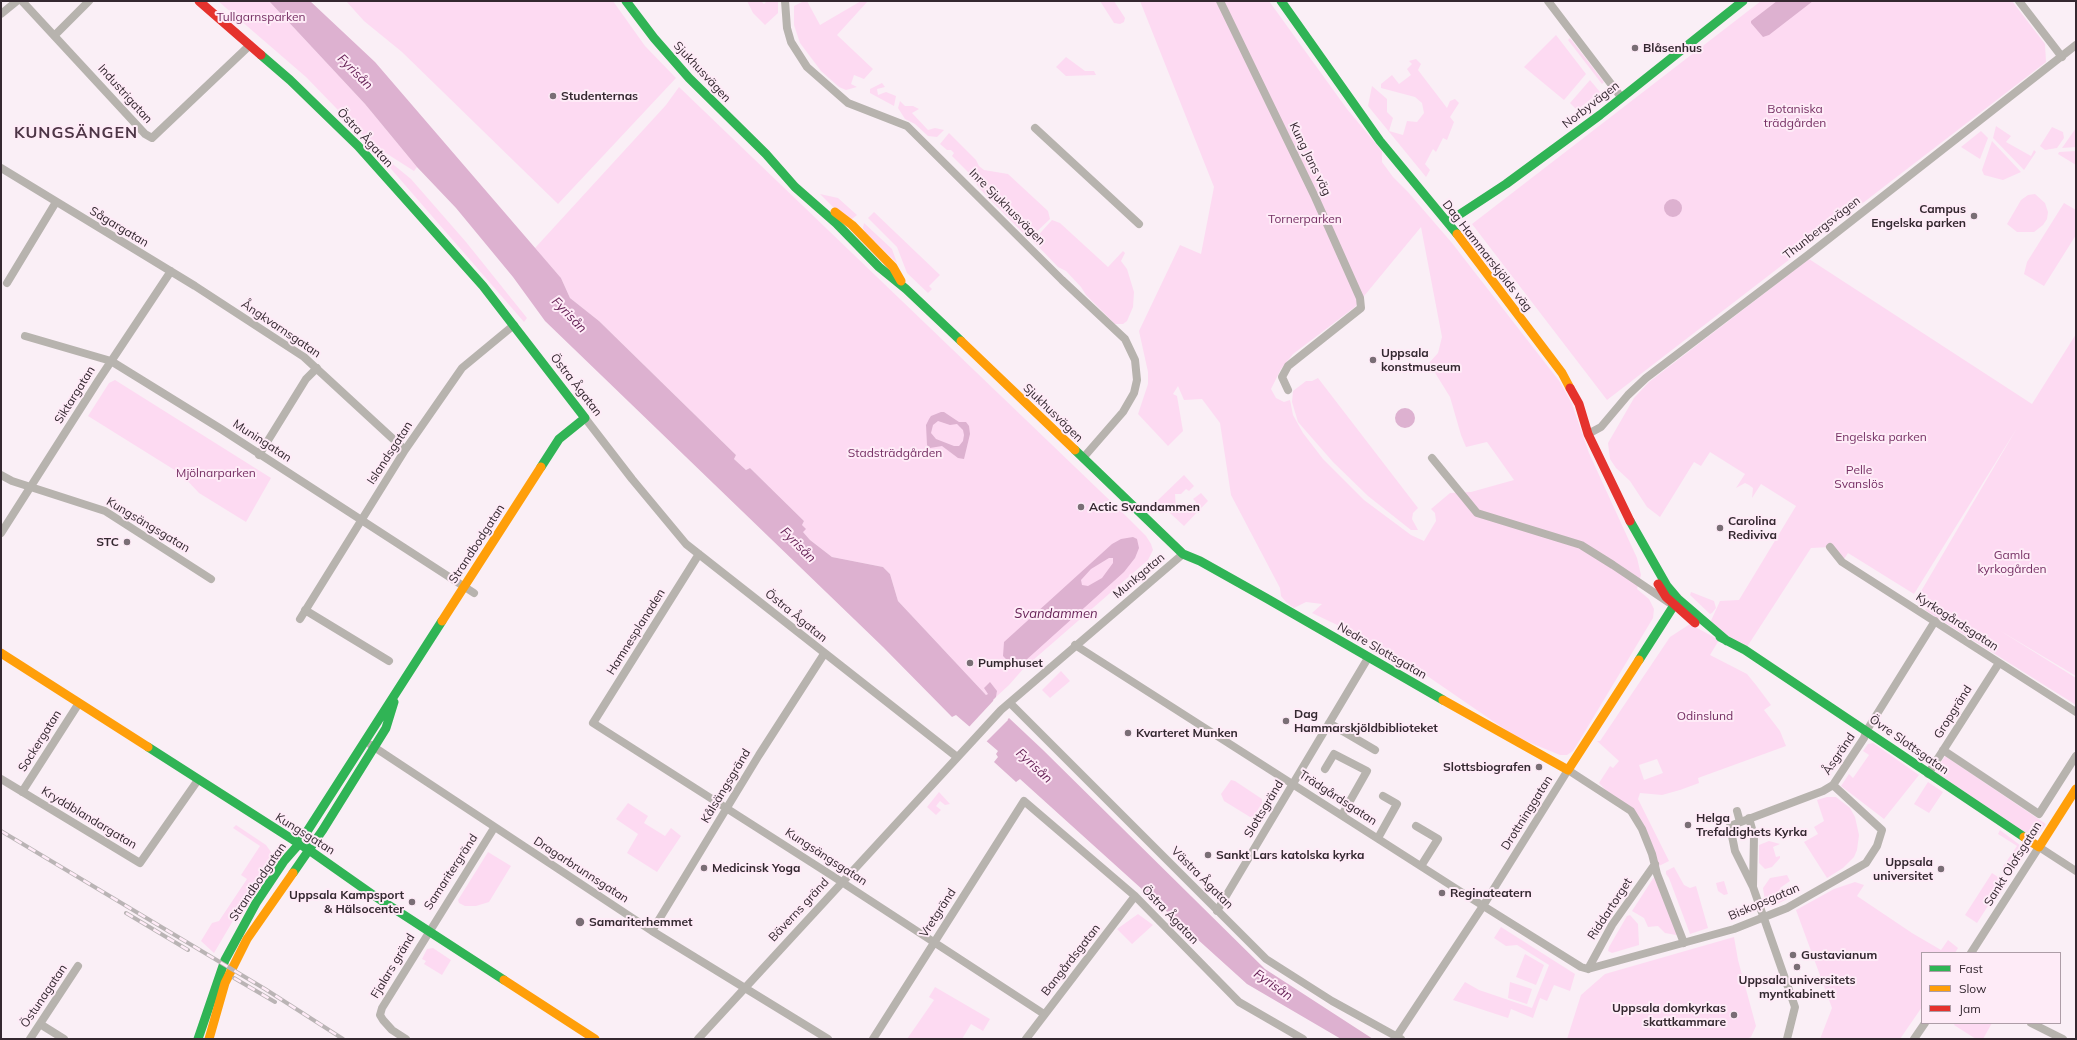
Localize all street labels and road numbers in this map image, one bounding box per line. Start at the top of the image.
street label: Sjukhusvägen [670,39,734,105]
street label: Industrigatan [95,62,155,126]
street label: Norbyvägen [1560,78,1622,132]
street label: Östra Ågatan [334,105,396,171]
street label: Kung Jans väg [1286,120,1334,198]
street label: Inre Sjukhusvägen [966,166,1048,248]
street label: Thunbergsvägen [1781,193,1863,263]
street label: Dag Hammarskjölds väg [1439,197,1535,315]
street label: Sågargatan [87,204,151,250]
street label: Ångkvarnsgatan [239,297,323,361]
street label: Östra Ågatan [547,351,605,419]
street label: Siktargatan [52,364,98,426]
street label: Sjukhusvägen [1020,381,1086,445]
street label: Muningatan [230,417,294,465]
street label: Islandsgatan [364,419,416,487]
street label: Kungsängsgatan [104,494,192,556]
street label: Strandbodgatan [446,502,508,586]
street label: Munkgatan [1110,550,1168,602]
street label: Hamnesplanaden [604,586,668,678]
street label: Östra Ågatan [762,587,830,645]
street label: Kyrkogårdsgatan [1913,590,2001,654]
street label: Nedre Slottsgatan [1335,620,1429,682]
street label: Gropgränd [1931,683,1975,741]
street label: Sockergatan [15,708,65,774]
street label: Övre Slottsgatan [1866,712,1952,778]
street label: Åsgränd [1820,730,1858,778]
street label: Kålsängsgränd [698,746,754,826]
street label: Trädgårdsgatan [1296,768,1380,828]
street label: Drottninggatan [1498,773,1556,853]
street label: Slottsgränd [1241,778,1287,840]
street label: Kryddblandargatan [39,784,139,852]
street label: Kungsgatan [273,810,337,858]
street label: Sankt Olofsgatan [1981,819,2045,909]
street label: Kungsängsgatan [782,825,870,889]
street label: Samaritergränd [421,831,481,913]
street label: Dragarbrunnsgatan [531,834,631,906]
street label: Strandbodgatan [226,840,290,924]
street label: Västra Ågatan [1168,844,1236,912]
street label: Bäverns gränd [766,875,832,945]
street label: Riddartorget [1585,875,1635,943]
street label: Biskopsgatan [1726,881,1802,923]
street label: Östra Ågatan [1139,883,1201,947]
street label: Vretgränd [917,886,959,940]
street label: Bangårdsgatan [1039,921,1103,999]
street label: Fjalars gränd [368,931,418,1001]
street label: Östunagatan [18,962,70,1030]

